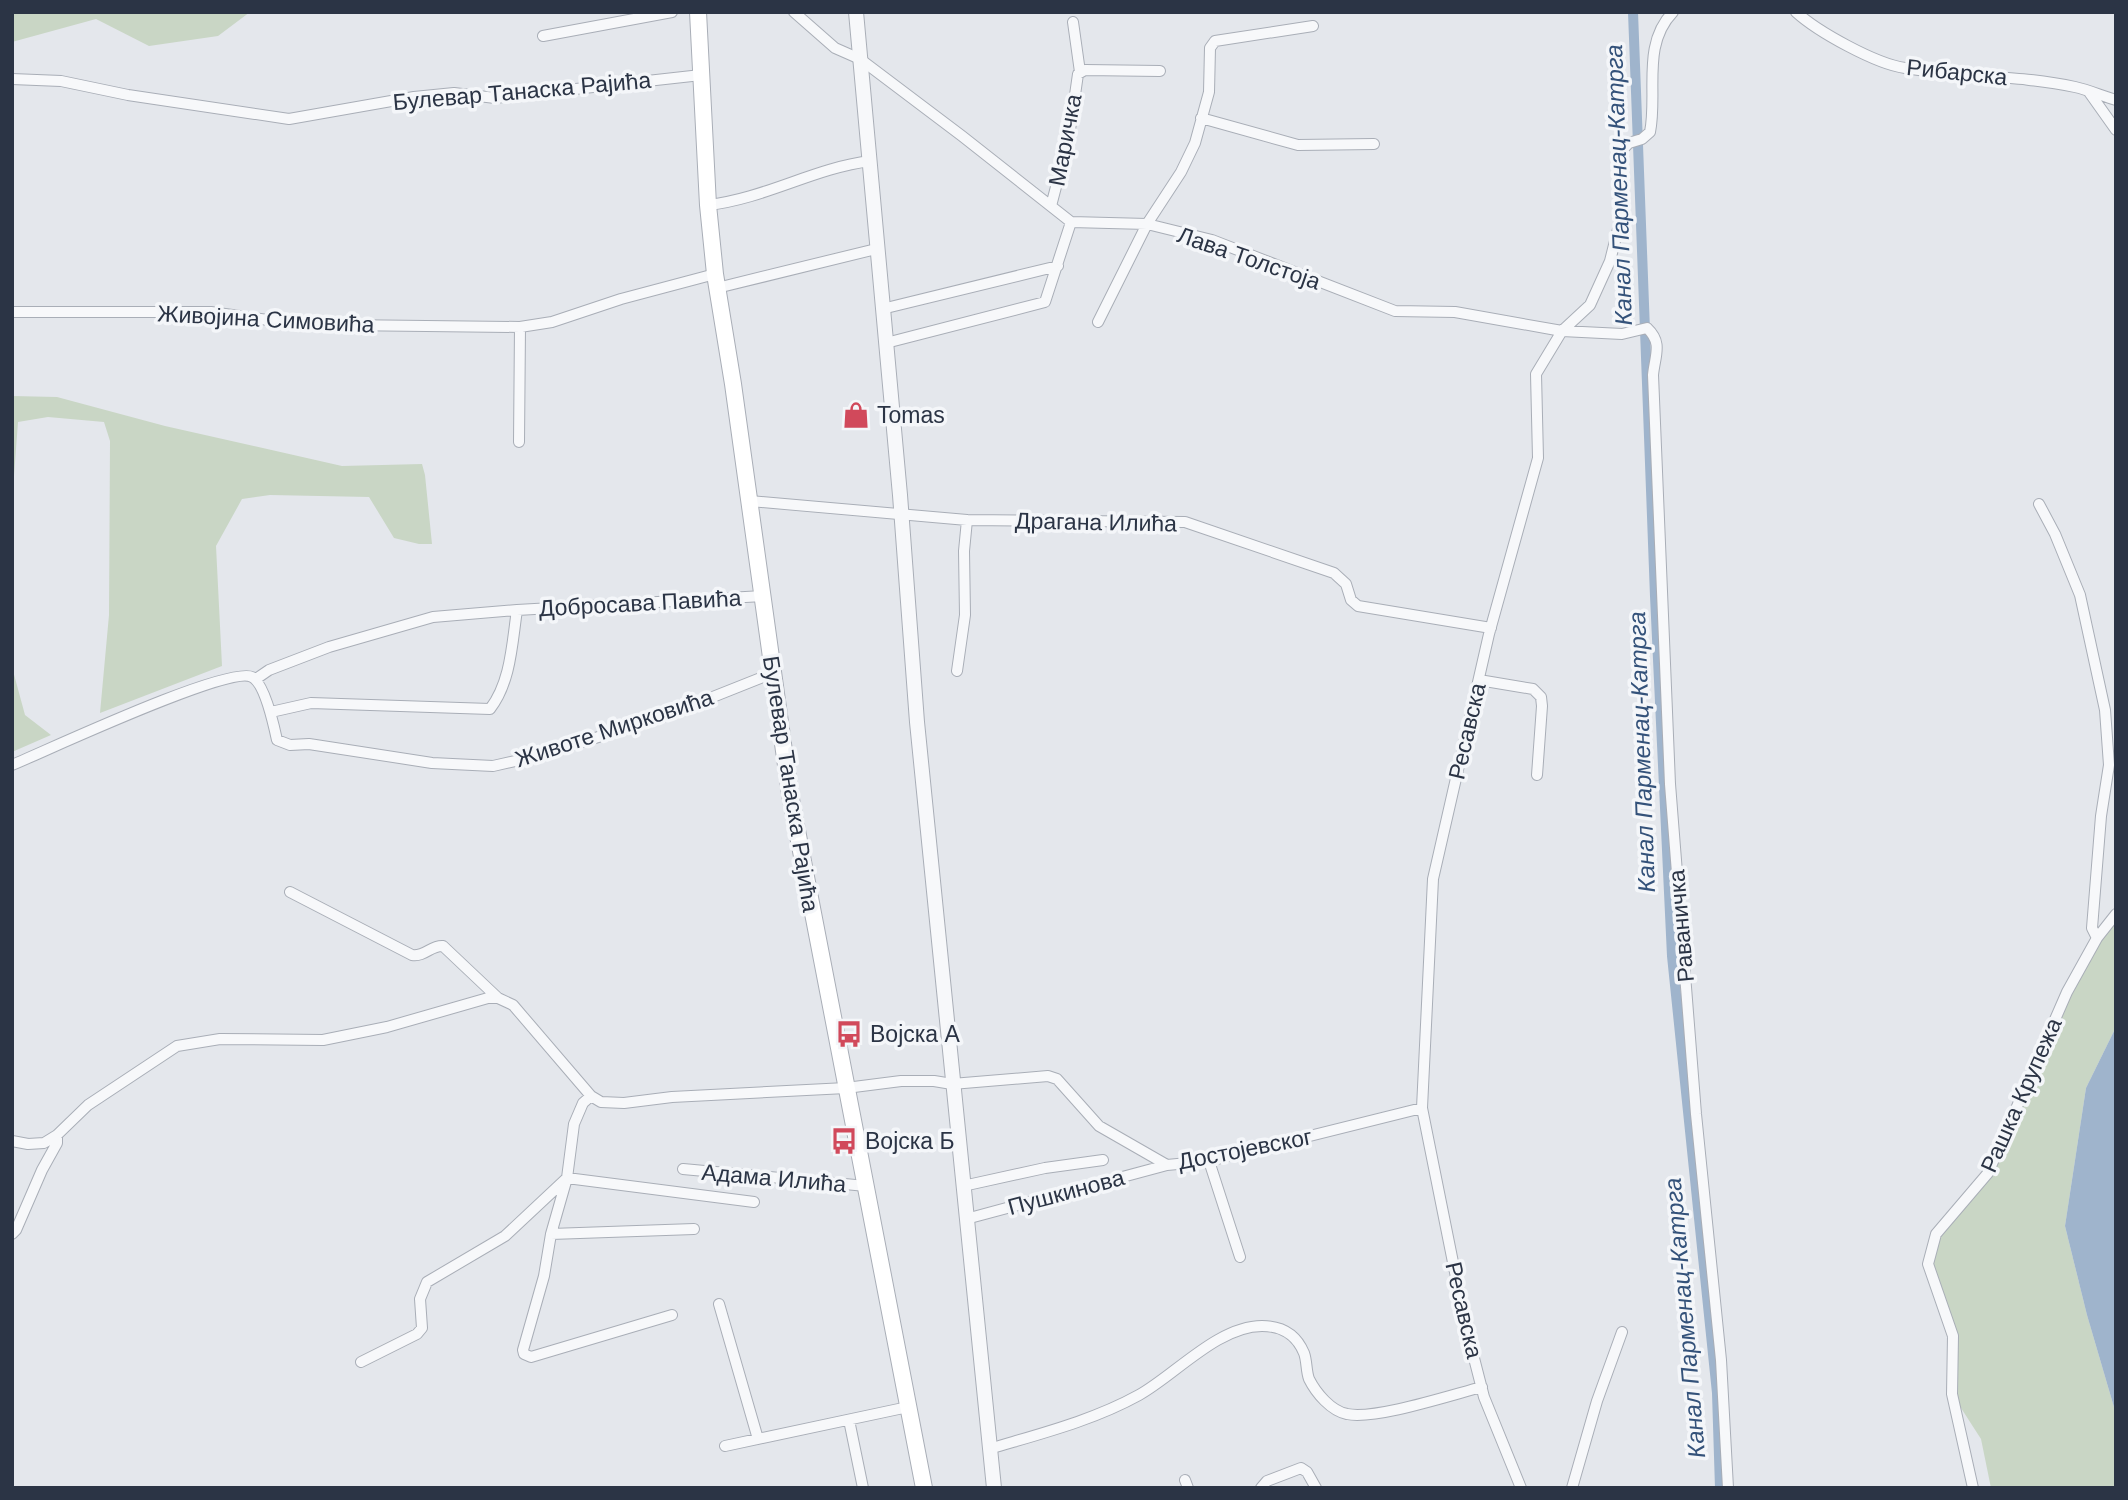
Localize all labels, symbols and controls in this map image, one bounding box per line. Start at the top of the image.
water label: Канал Парменац-Катрга [1600,44,1637,326]
street label: Рибарска [1905,54,2009,90]
street label: Булевар Танаска Рајића [392,67,652,115]
street label: Маричка [1043,92,1087,188]
street label: Лава Толстоја [1174,221,1324,295]
street label: Живојина Симовића [157,300,375,338]
shop icon: Tomas [841,400,871,430]
place label: Tomas [877,402,945,428]
street label: Драгана Илића [1015,508,1177,536]
street label: Добросава Павића [538,585,742,621]
water label: Канал Парменац-Катрга [1623,611,1660,893]
street label: Булевар Танаска Рајића [758,654,824,914]
street label: Ресавска [1443,680,1491,782]
street label: Животе Мирковића [512,684,716,772]
street label: Раваничка [1663,868,1699,983]
street label: Рашка Крупежа [1975,1014,2067,1176]
bus stop icon: Војска А [834,1019,864,1049]
place label: Војска А [870,1021,960,1047]
street label: Достојевског [1176,1123,1314,1175]
bus stop icon: Војска Б [829,1126,859,1156]
place label: Војска Б [865,1128,955,1154]
street label: Адама Илића [701,1159,848,1197]
street label: Пушкинова [1005,1164,1127,1220]
water label: Канал Парменац-Катрга [1659,1177,1710,1459]
street label: Ресавска [1440,1259,1488,1361]

